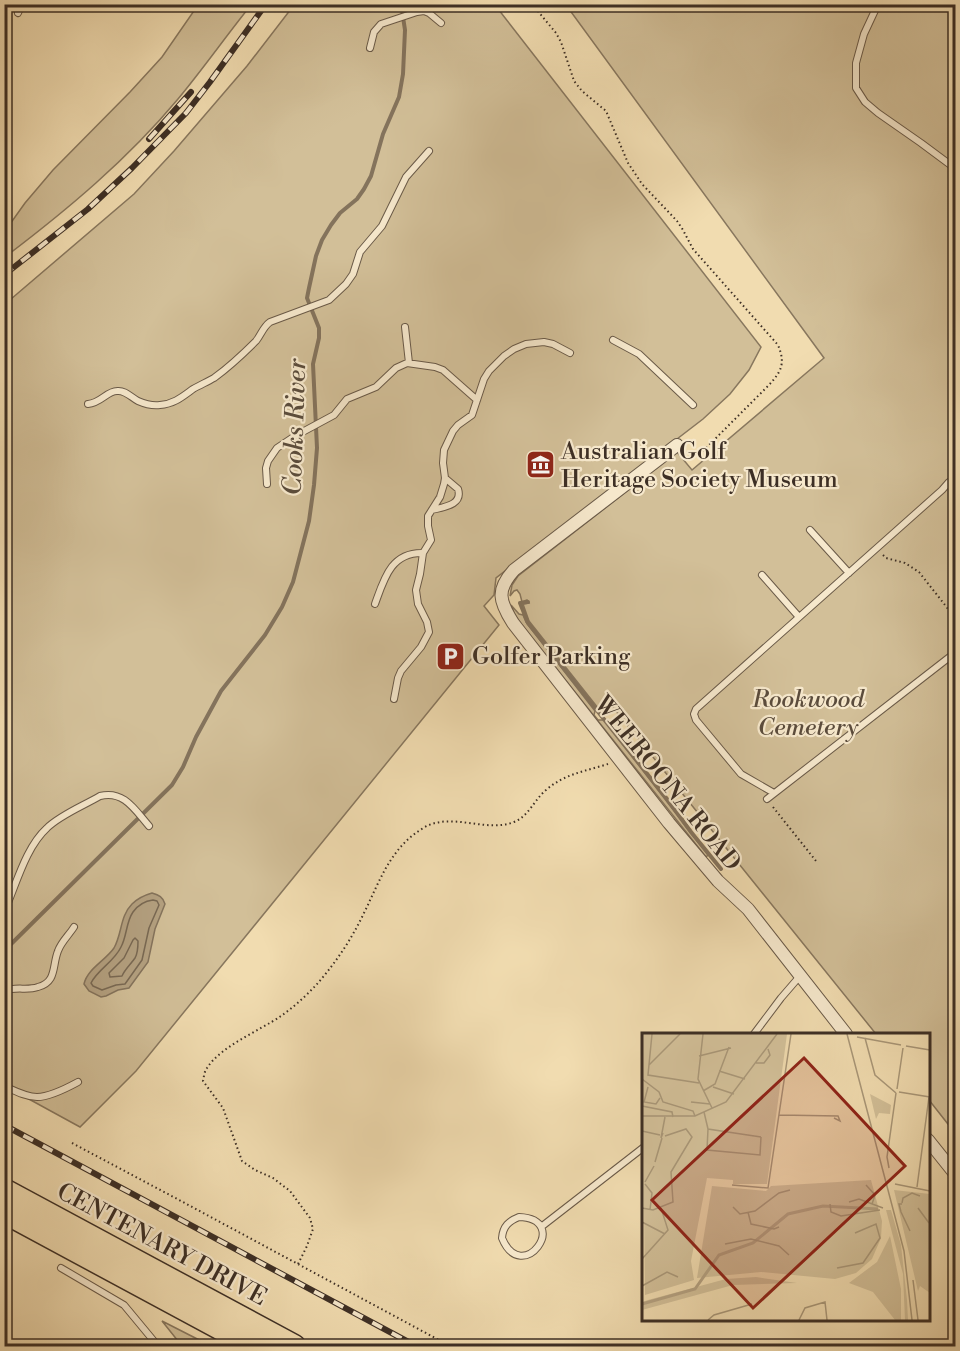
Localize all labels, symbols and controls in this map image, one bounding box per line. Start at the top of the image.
water label: Cooks River [277,357,313,496]
place label: Australian Golf Heritage Society Museum [560,437,838,495]
museum icon: Australian Golf Heritage Society Museum [524,449,556,481]
parking icon: Golfer Parking [435,640,467,672]
place label: Golfer Parking [472,642,631,672]
park label: Rookwood Cemetery [751,685,865,743]
street label: WEEROONA ROAD [587,689,747,877]
inset map [642,1033,930,1321]
street label: CENTENARY DRIVE [51,1177,272,1313]

